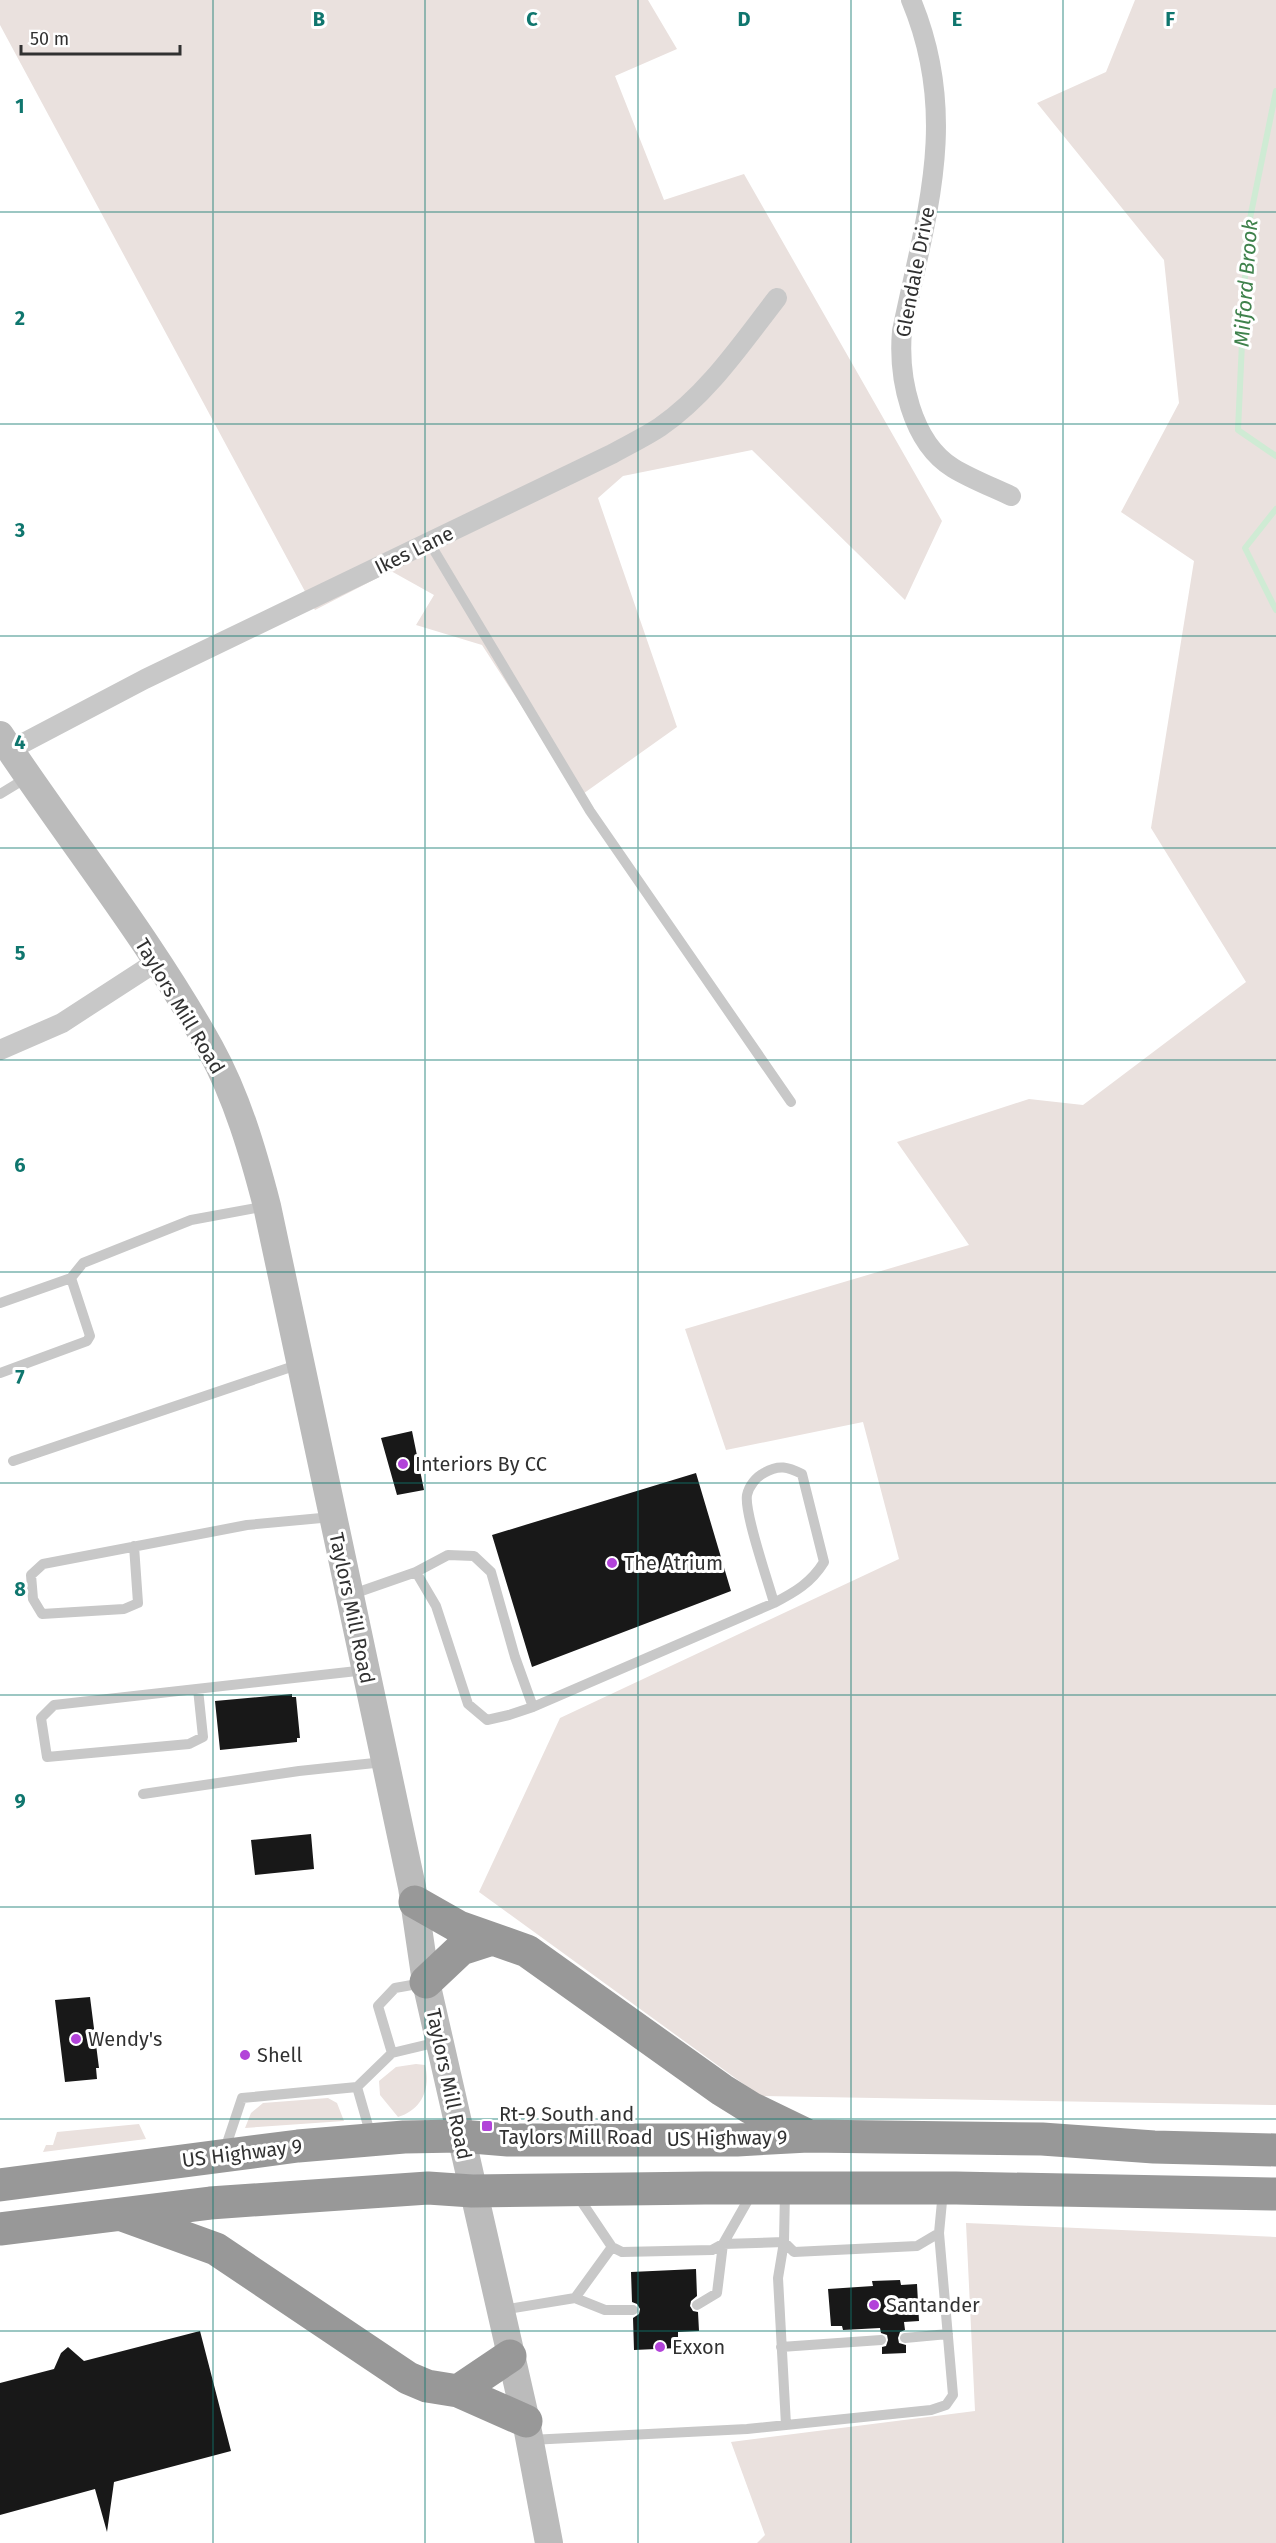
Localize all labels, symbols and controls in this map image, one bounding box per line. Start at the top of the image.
text: B [313,7,325,31]
text: C [526,7,538,31]
text: D [737,7,751,31]
text: E [952,7,962,31]
text: F [1165,7,1175,31]
scale bar [21,18,180,56]
text: 50 m [30,28,69,50]
text: 1 [15,94,25,118]
street label: Glendale Drive [891,205,939,339]
water label: Milford Brook [1229,218,1263,348]
text: 2 [15,306,25,330]
text: 3 [14,518,25,542]
street label: Ikes Lane [371,521,457,579]
text: 4 [14,730,26,754]
street label: Taylors Mill Road [130,934,230,1078]
text: 5 [15,941,26,965]
text: 6 [14,1153,26,1177]
text: 7 [15,1365,25,1389]
place label: Interiors By CC [415,1452,547,1476]
marker: Interiors By CC [396,1457,410,1471]
street label: Taylors Mill Road [324,1530,380,1686]
place label: The Atrium [624,1551,723,1575]
marker: The Atrium [605,1556,619,1570]
text: 8 [14,1577,26,1601]
text: 9 [14,1789,26,1813]
street label: Taylors Mill Road [421,2006,477,2162]
place label: Wendy's [88,2027,162,2051]
marker: Wendy's [69,2032,83,2046]
place label: Shell [257,2043,302,2067]
marker: Shell [238,2048,252,2062]
place label: Rt-9 South and Taylors Mill Road [499,2102,653,2149]
marker: Rt-9 South and Taylors Mill Road [480,2119,494,2133]
street label: US Highway 9 [666,2125,788,2151]
street label: US Highway 9 [180,2134,304,2172]
place label: Santander [886,2293,980,2317]
marker: Santander [867,2298,881,2312]
place label: Exxon [672,2335,725,2359]
marker: Exxon [653,2340,667,2354]

